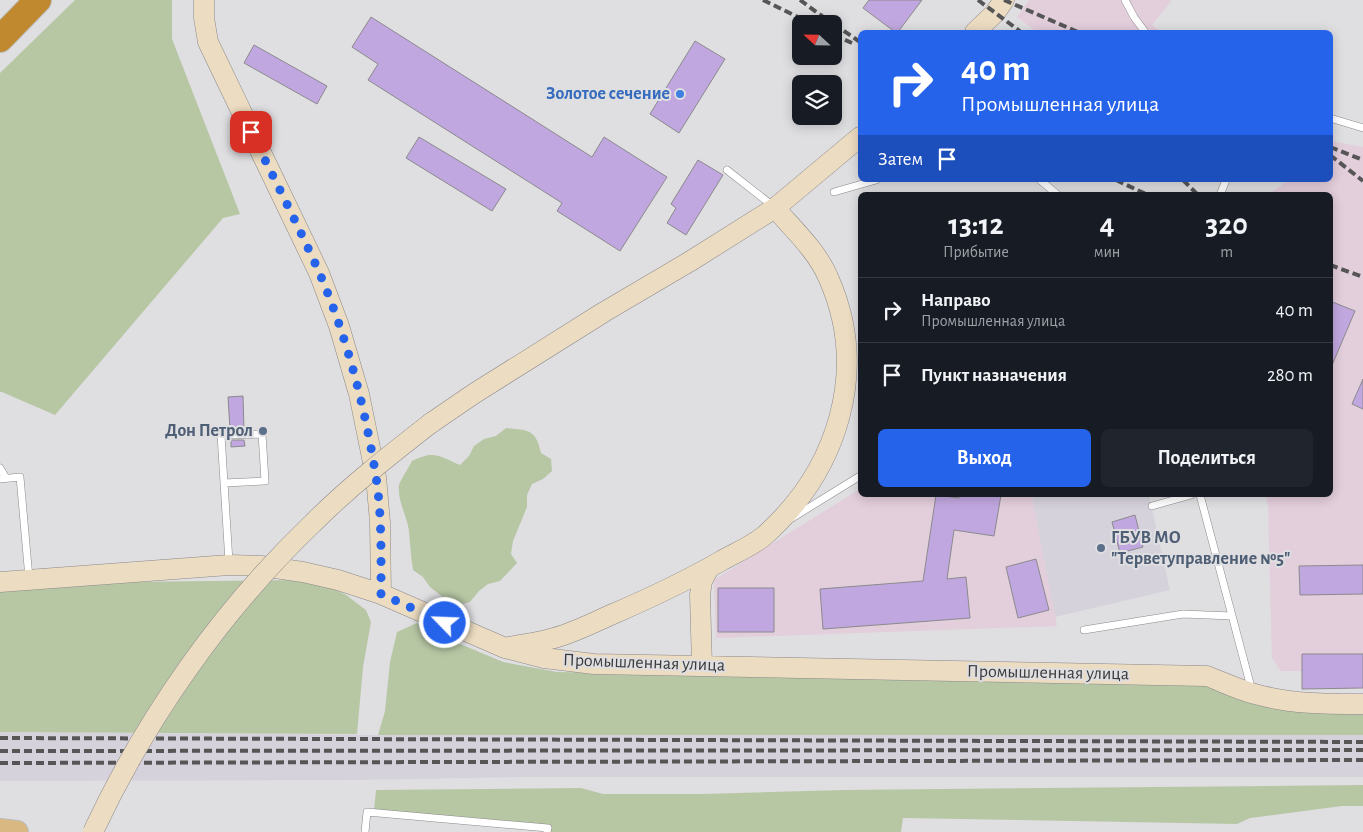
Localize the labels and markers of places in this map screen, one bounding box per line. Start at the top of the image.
place label: Золотое сечение [546,85,670,103]
marker: Золотое сечение [674,88,686,100]
pin [230,111,272,153]
place label: Дон Петрол [165,422,253,440]
marker: Дон Петрол [257,425,269,437]
place label: ГБУВ МО "Терветуправление №5" [1111,529,1290,568]
marker: ГБУВ МО "Терветуправление №5" [1095,542,1107,554]

